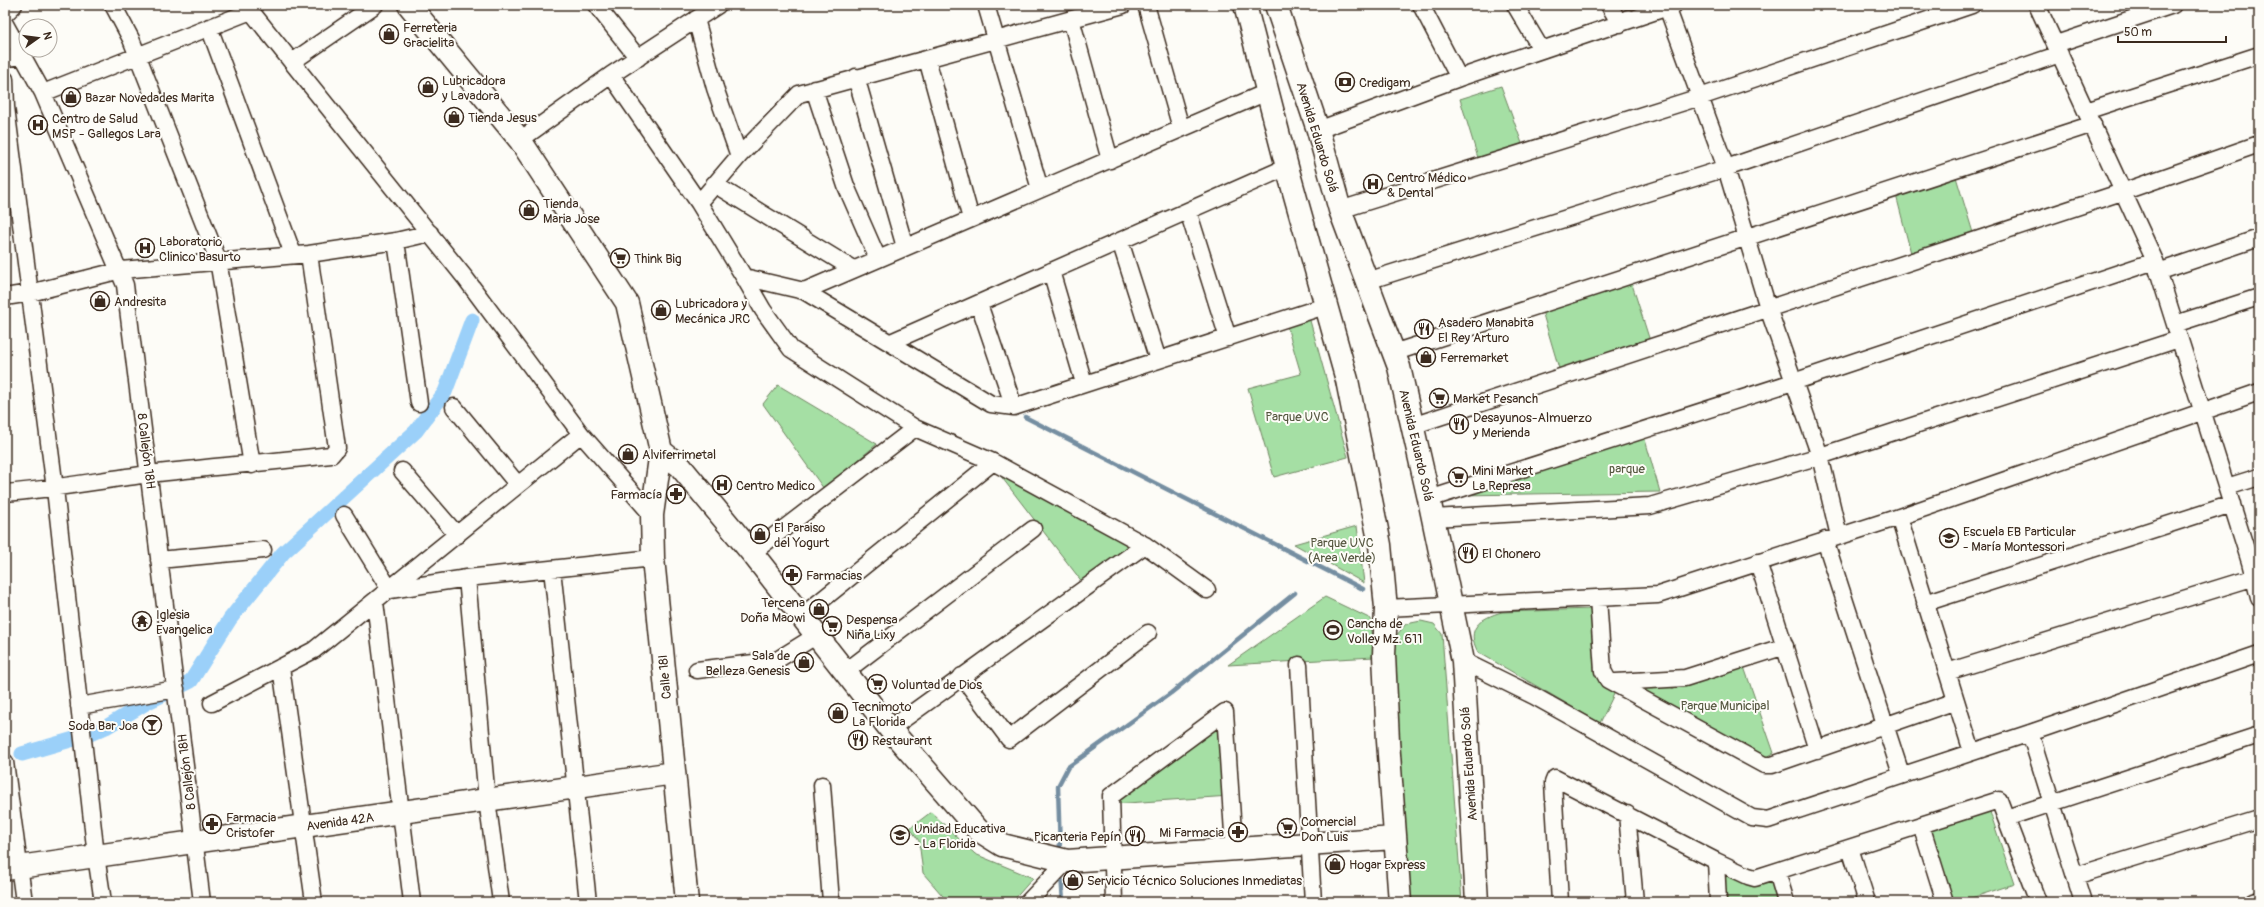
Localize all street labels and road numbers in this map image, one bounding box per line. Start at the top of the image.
street label: Avenida Eduardo Solá [1293,80,1341,194]
street label: Avenida Eduardo Solá [1395,388,1437,503]
street label: 8 Callejón 18H [133,412,159,490]
street label: Calle 18I [655,654,675,700]
street label: Avenida Eduardo Solá [1457,706,1481,821]
street label: 8 Callejón 18H [174,733,200,811]
street label: Avenida 42A [305,809,375,835]

